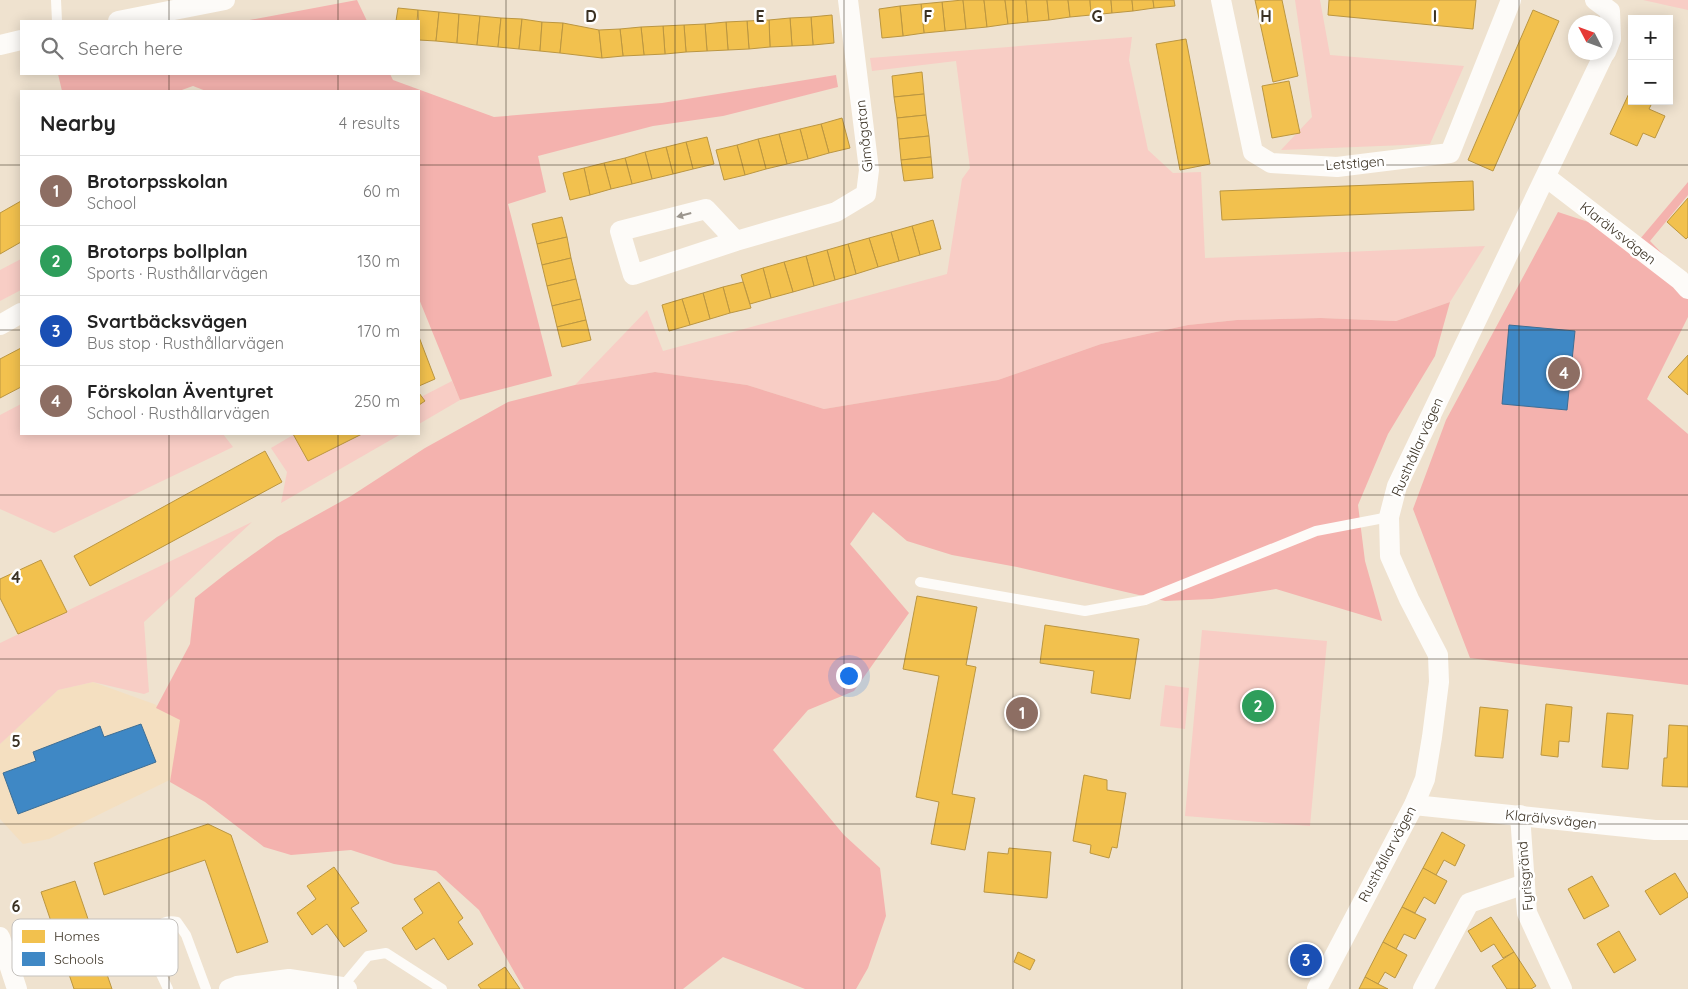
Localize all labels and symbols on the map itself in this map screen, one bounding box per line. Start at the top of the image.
text: D [585,6,597,26]
text: E [755,6,765,26]
text: F [924,6,933,26]
text: G [1091,6,1103,26]
text: H [1260,6,1272,26]
text: I [1433,6,1437,26]
north arrow [1568,15,1613,60]
street label: Gimågatan [851,99,877,173]
street label: Letstigen [1325,152,1385,174]
street label: Klarälvsvägen [1576,198,1660,268]
one-way arrow [677,211,692,219]
pin: 4 [1548,354,1580,392]
street label: Rusthållarvägen [1387,395,1447,499]
text: 4 [11,567,21,587]
your location [836,663,862,689]
pin: 2 [1242,687,1274,725]
pin: 1 [1006,694,1038,732]
text: 5 [11,731,21,751]
street label: Rusthållarvägen [1354,803,1420,905]
street label: Klarälvsvägen [1504,805,1598,833]
street label: Fyrisgränd [1513,840,1537,912]
text: 6 [12,896,21,916]
legend [12,919,178,976]
text: Homes [54,927,100,945]
pin: 3 [1290,941,1322,979]
text: Schools [54,950,104,968]

